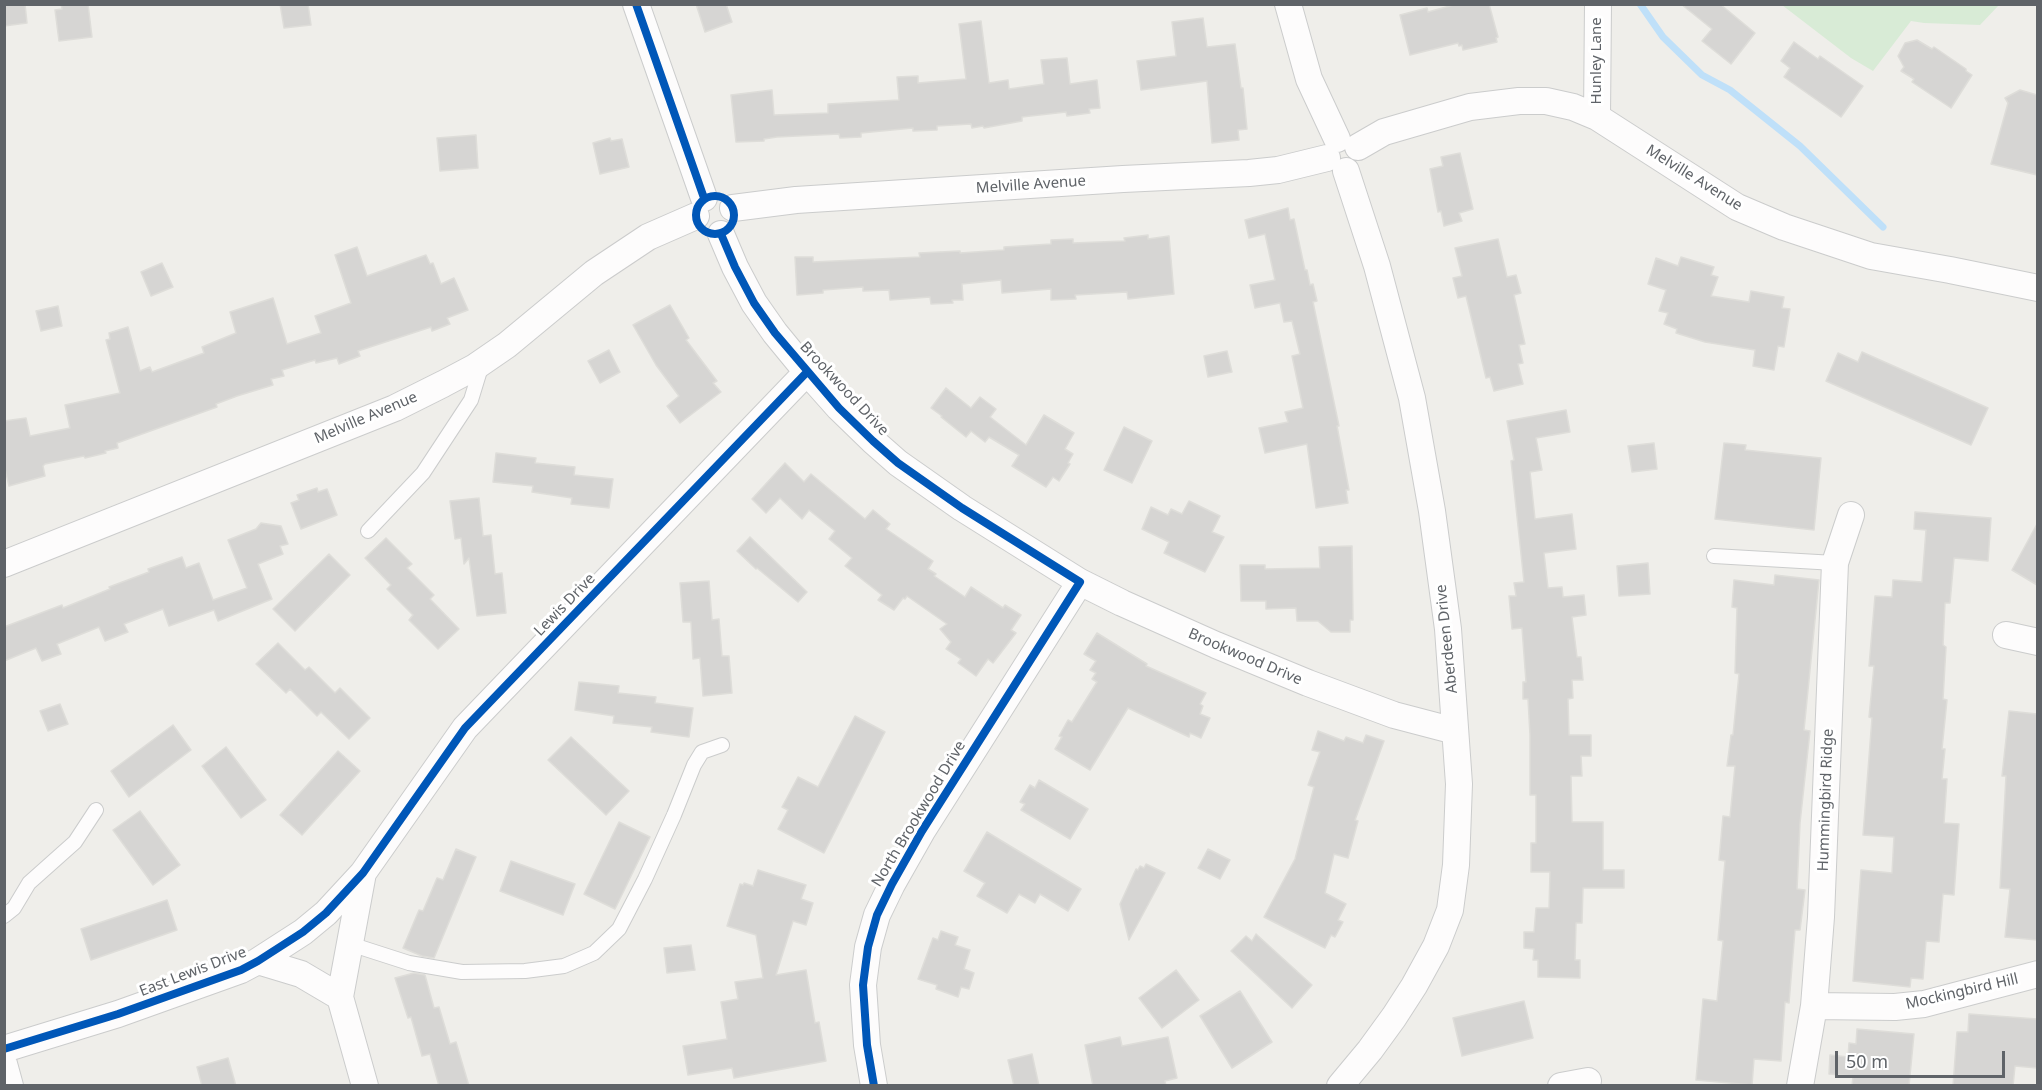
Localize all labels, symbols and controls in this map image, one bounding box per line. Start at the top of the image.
street label: Hunley Lane [1588,17,1606,105]
street label: Melville Avenue [1643,141,1745,215]
street label: Melville Avenue [975,172,1087,198]
street label: Brookwood Drive [796,338,892,440]
street label: Melville Avenue [312,388,420,448]
street label: Lewis Drive [531,570,599,640]
street label: Aberdeen Drive [1432,584,1462,694]
street label: Brookwood Drive [1185,625,1305,689]
street label: Hummingbird Ridge [1815,728,1837,872]
street label: North Brookwood Drive [868,738,970,890]
street label: East Lewis Drive [137,943,249,1001]
street label: Mockingbird Hill [1904,970,2020,1014]
scale bar [1838,1039,2008,1077]
text: 50 m [1846,1049,1888,1073]

